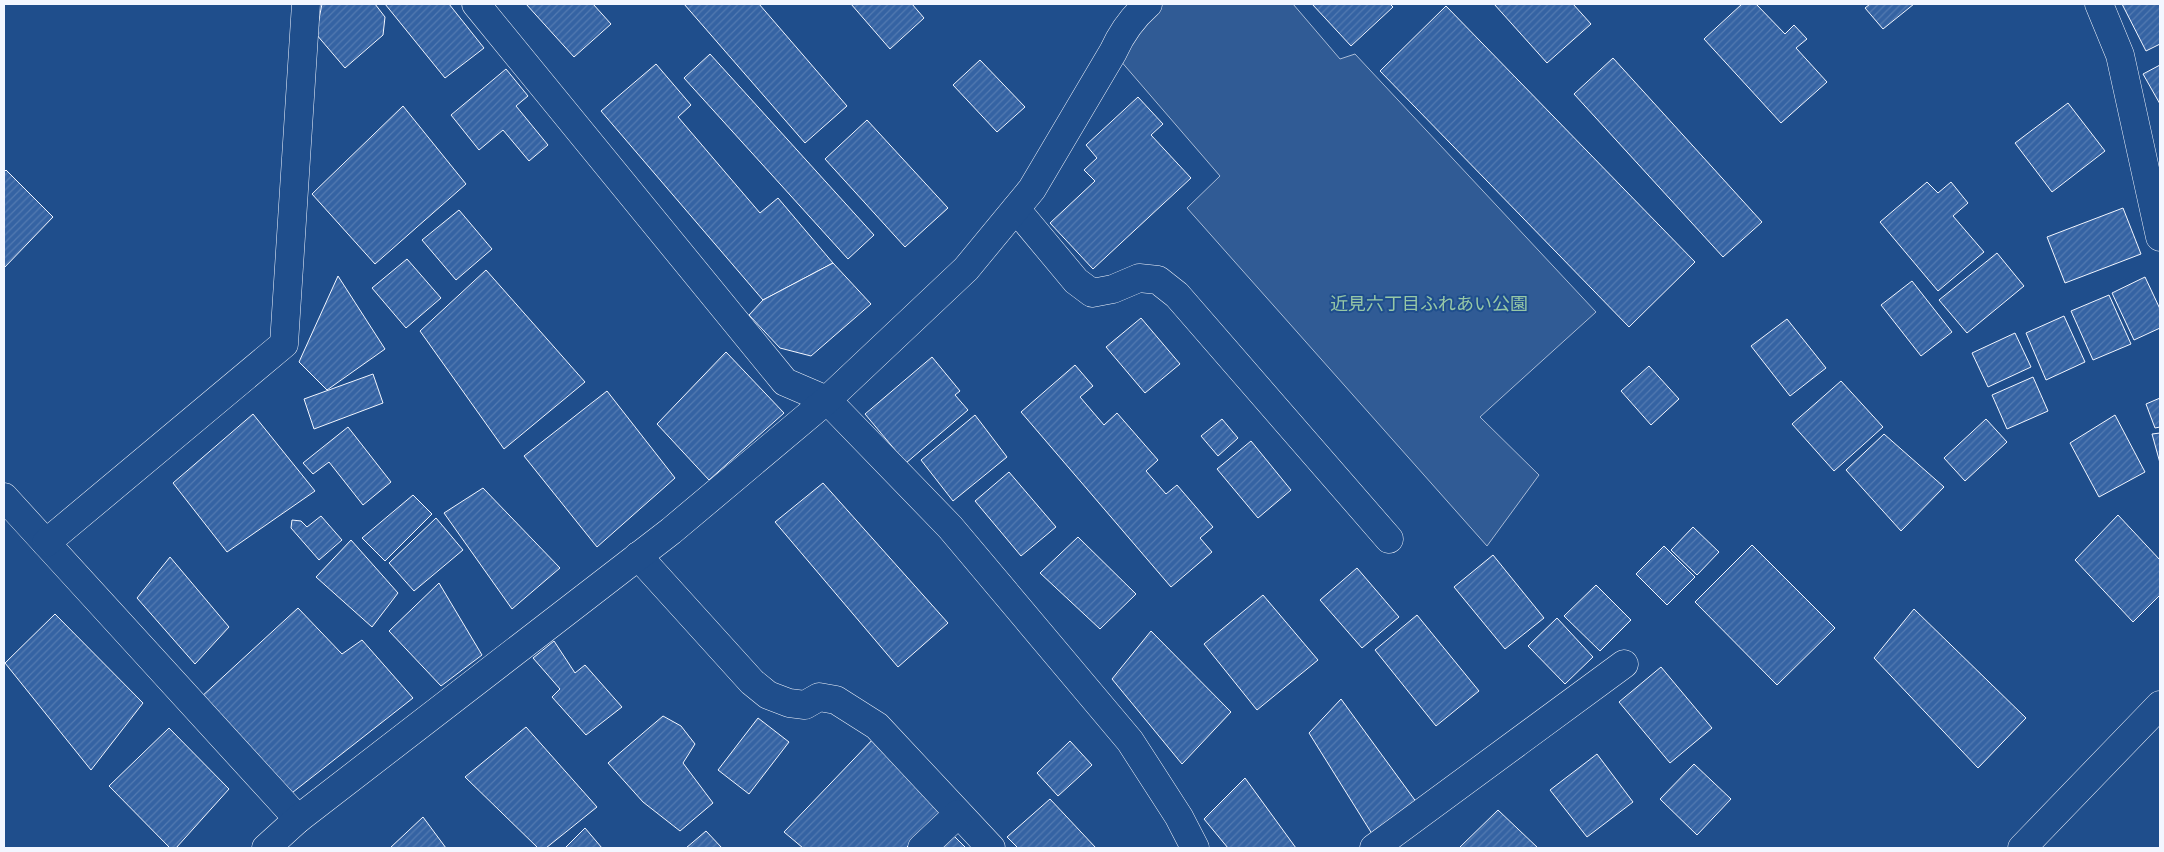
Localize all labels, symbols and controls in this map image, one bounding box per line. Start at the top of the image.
park label: 近見六丁目ふれあい公園 [1330,293,1528,315]

